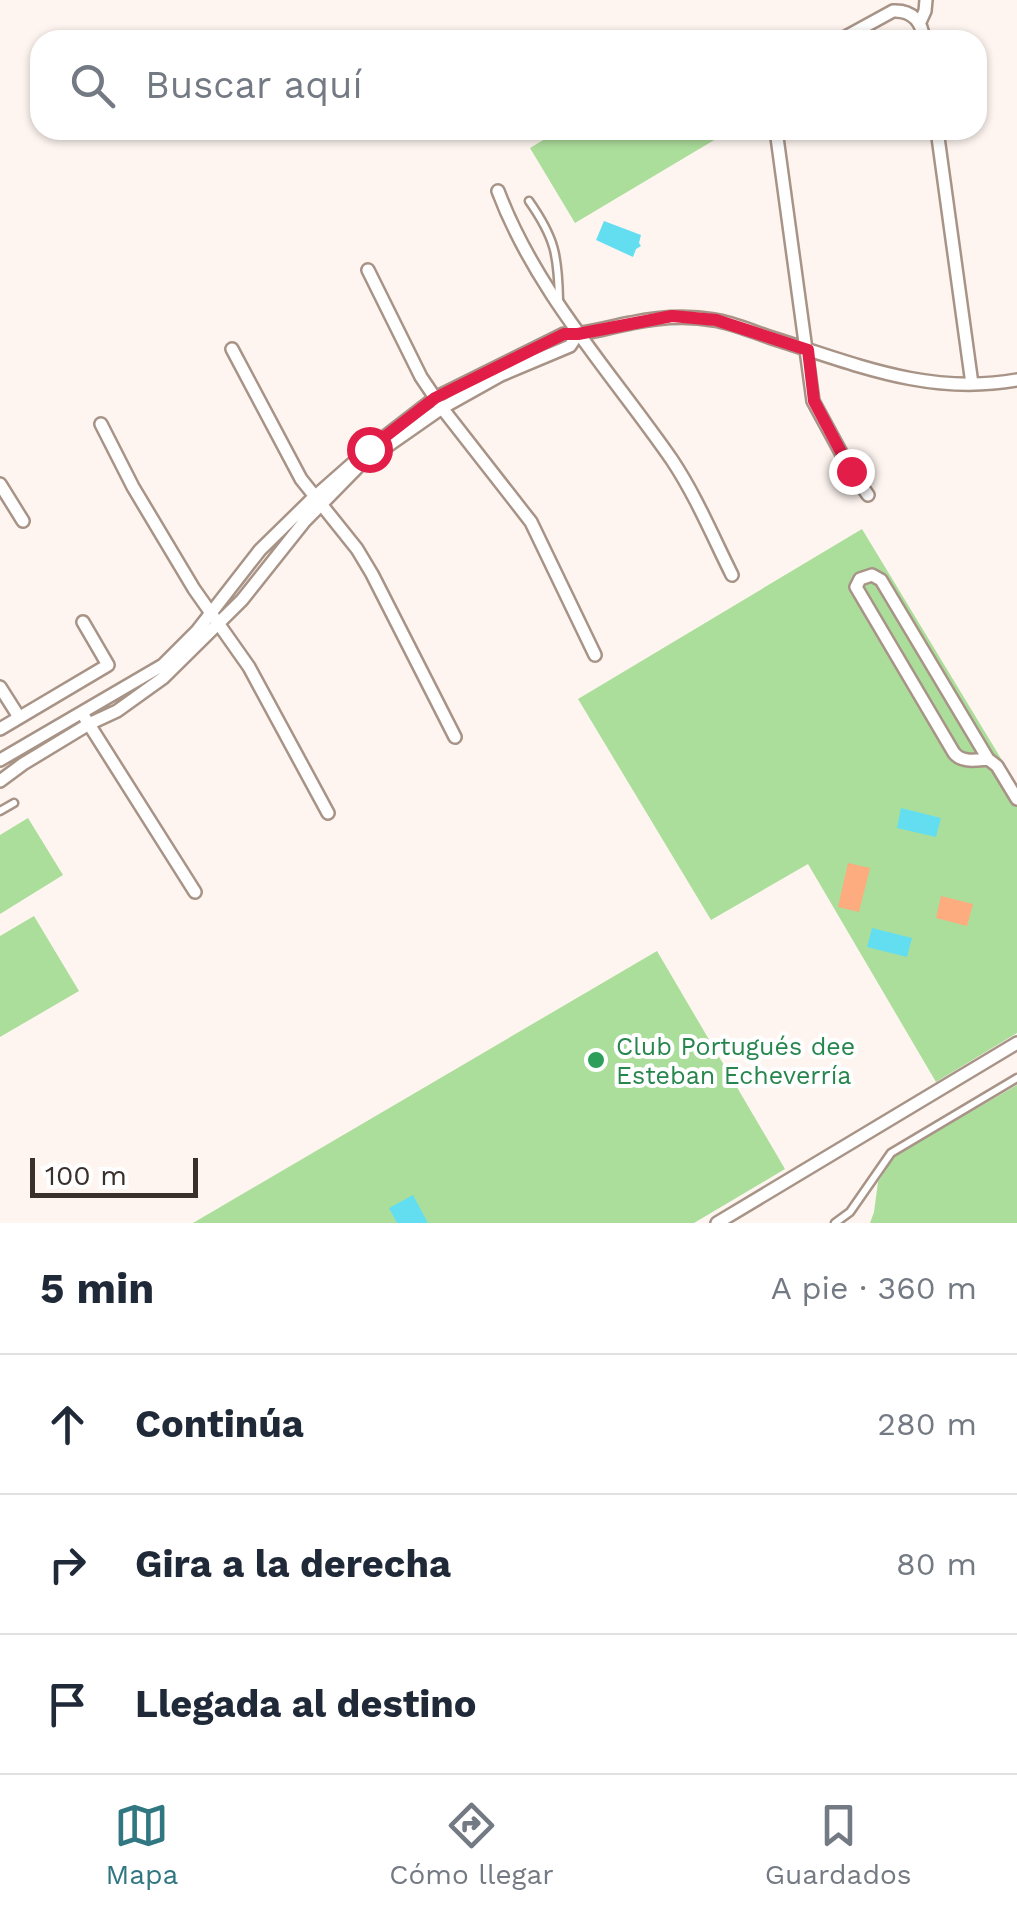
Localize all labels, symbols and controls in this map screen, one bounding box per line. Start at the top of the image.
search box [30,30,987,140]
icon: search [65,58,120,113]
text: Buscar aquí [145,63,363,107]
route start [347,427,393,473]
route end [829,449,875,495]
place label: Club Portugués dee Esteban Echeverría [616,1032,855,1090]
marker: Club Portugués dee Esteban Echeverría [585,1049,607,1071]
scale bar [30,1153,198,1198]
text: 100 m [45,1159,127,1192]
text: 5 min [40,1264,154,1313]
text: A pie · 360 m [771,1269,977,1307]
icon: ahead [40,1397,95,1452]
text: Continúa [135,1402,304,1446]
text: 280 m [877,1405,977,1443]
icon: right [40,1537,95,1592]
text: Gira a la derecha [135,1542,451,1586]
text: 80 m [896,1545,977,1583]
icon: arrive [40,1677,95,1732]
text: Llegada al destino [135,1682,477,1726]
tab: Mapa [105,1798,178,1891]
tab: Cómo llegar [389,1798,554,1891]
tab: Guardados [765,1798,912,1891]

